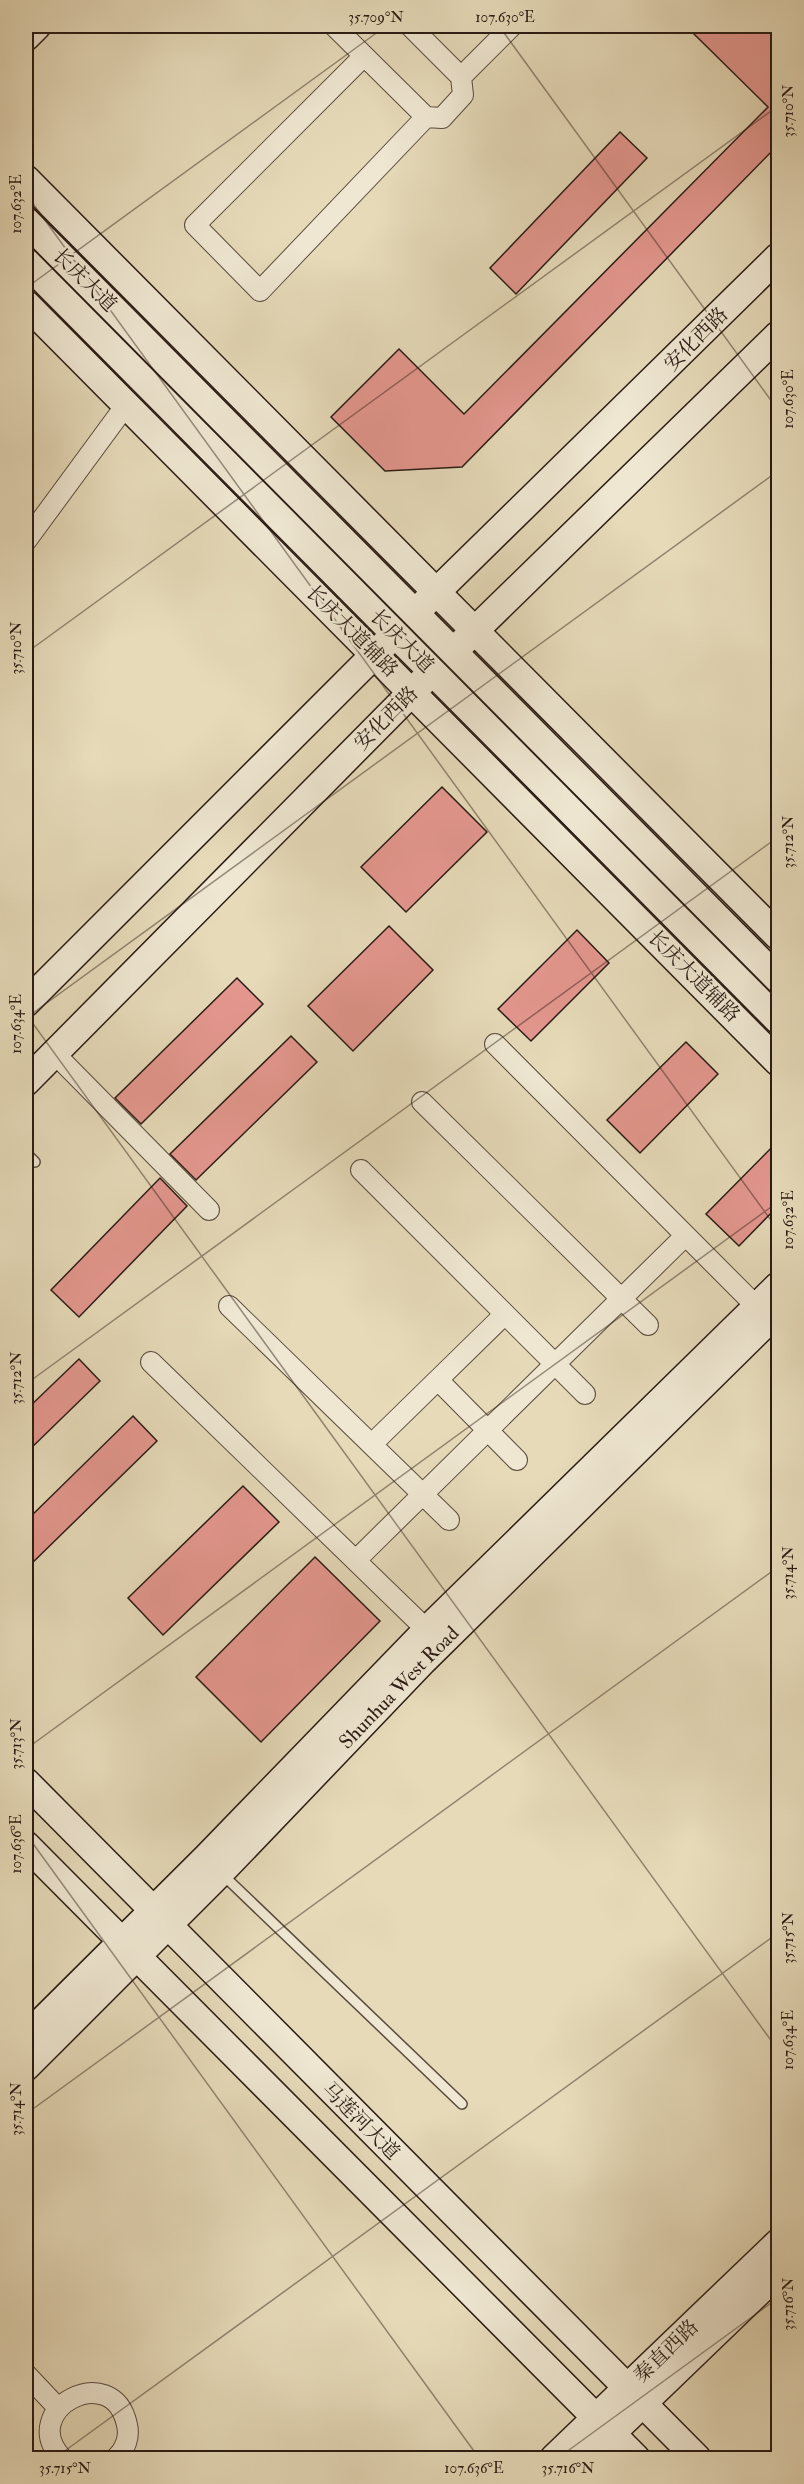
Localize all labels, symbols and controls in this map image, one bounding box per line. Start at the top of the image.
text: 35.709°N [348,8,404,27]
text: 107.630°E [475,8,535,27]
text: 35.710°N [779,84,798,137]
text: 107.632°E [7,174,26,234]
street label: 长庆大道 [48,243,122,317]
street label: 安化西路 [659,302,733,376]
text: 107.630°E [779,369,798,429]
street label: 长庆大道辅路 [301,580,403,682]
street label: 长庆大道 [365,604,439,678]
text: 35.710°N [7,621,26,674]
street label: 安化西路 [349,681,423,755]
text: 35.712°N [779,815,798,868]
street label: 长庆大道辅路 [643,925,745,1027]
text: 107.634°E [7,994,26,1054]
text: 107.632°E [779,1190,798,1250]
text: 35.712°N [7,1351,26,1404]
text: 35.714°N [779,1546,798,1600]
street label: Shunhua West Road [333,1620,464,1754]
text: 35.713°N [7,1718,26,1770]
text: 107.636°E [7,1814,26,1874]
text: 35.715°N [779,1911,798,1964]
text: 107.634°E [779,2010,798,2070]
street label: 马莲河大道 [317,2077,405,2165]
text: 35.714°N [7,2082,26,2136]
text: 35.716°N [779,2277,798,2330]
street label: 秦直西路 [629,2314,703,2388]
text: 35.715°N [39,2459,92,2478]
text: 107.636°E [444,2459,504,2478]
text: 35.716°N [542,2459,595,2478]

